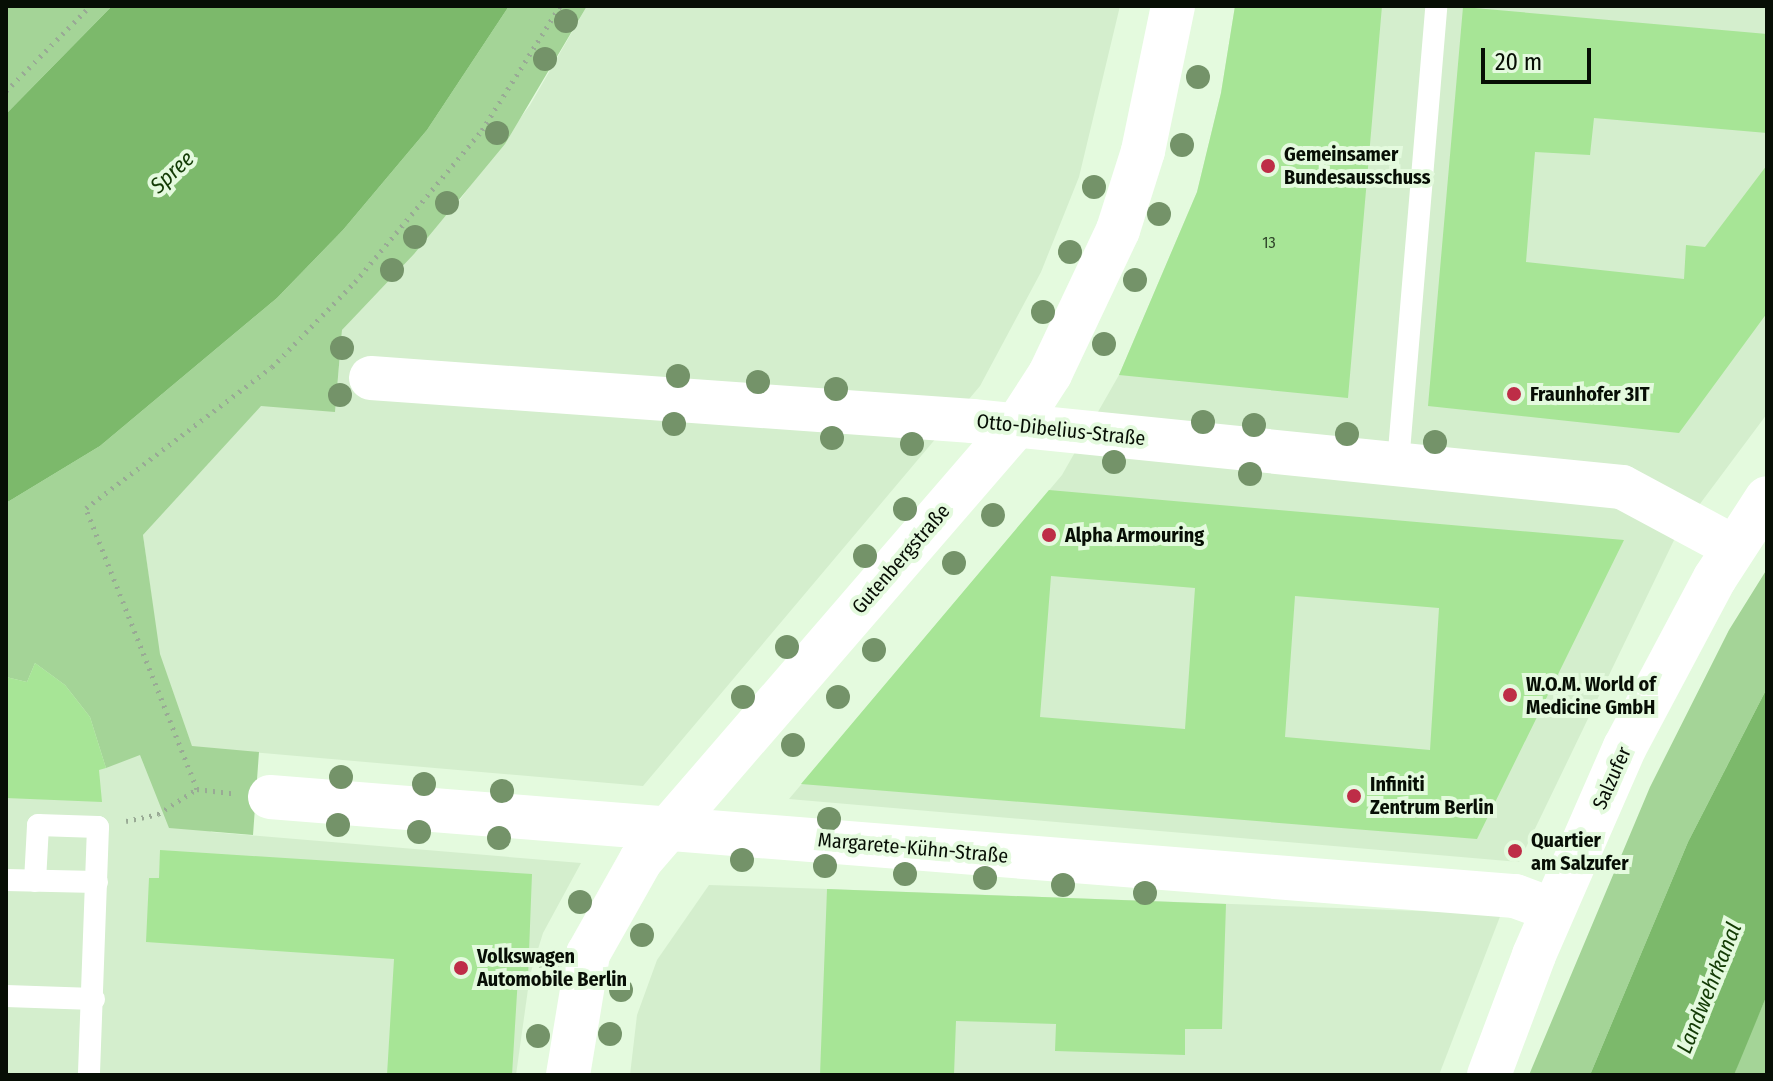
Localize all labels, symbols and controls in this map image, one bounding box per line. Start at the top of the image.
scale bar [1485,32,1595,82]
text: 20 m [1495,48,1542,76]
place label: Gemeinsamer Bundesausschuss [1284,142,1430,189]
water label: Spree [145,145,199,199]
marker: Gemeinsamer Bundesausschuss [1259,157,1277,175]
house number: 13 [1262,233,1276,253]
place label: Fraunhofer 3IT [1530,382,1649,406]
marker: Fraunhofer 3IT [1505,385,1523,403]
street label: Otto-Dibelius-Straße [976,409,1146,451]
street label: Gutenbergstraße [847,499,955,619]
place label: Alpha Armouring [1065,523,1204,547]
marker: Alpha Armouring [1040,526,1058,544]
place label: W.O.M. World of Medicine GmbH [1526,672,1656,719]
marker: W.O.M. World of Medicine GmbH [1501,686,1519,704]
street label: Salzufer [1588,743,1636,813]
place label: Infiniti Zentrum Berlin [1370,772,1494,819]
marker: Infiniti Zentrum Berlin [1345,787,1363,805]
street label: Margarete-Kühn-Straße [817,828,1009,868]
place label: Quartier am Salzufer [1531,828,1629,875]
marker: Quartier am Salzufer [1506,842,1524,860]
water label: Landwehrkanal [1671,919,1747,1057]
place label: Volkswagen Automobile Berlin [477,944,627,991]
marker: Volkswagen Automobile Berlin [452,959,470,977]

